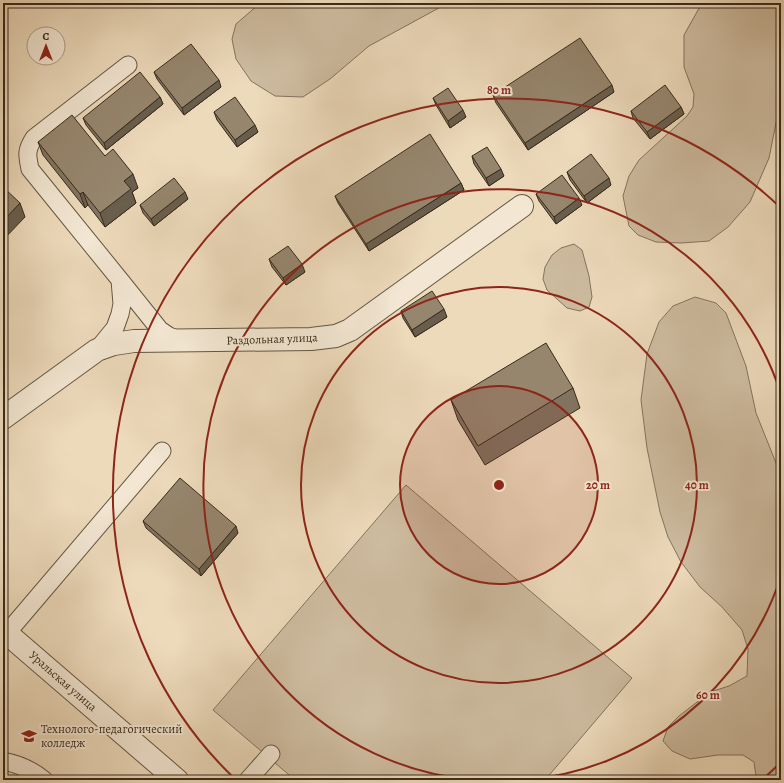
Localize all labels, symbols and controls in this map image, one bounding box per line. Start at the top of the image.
north arrow [26,26,66,66]
text: С [43,29,50,44]
text: 80 m [487,82,511,98]
street label: Раздольная улица [226,329,318,349]
text: 20 m [586,477,610,493]
text: 40 m [685,477,709,493]
centre of rings [492,478,506,492]
street label: Уральская улица [26,647,101,715]
text: 60 m [696,687,720,703]
place label: Технолого-педагогический колледж [41,721,182,751]
school or university icon: Технолого-педагогический колледж [20,727,38,745]

